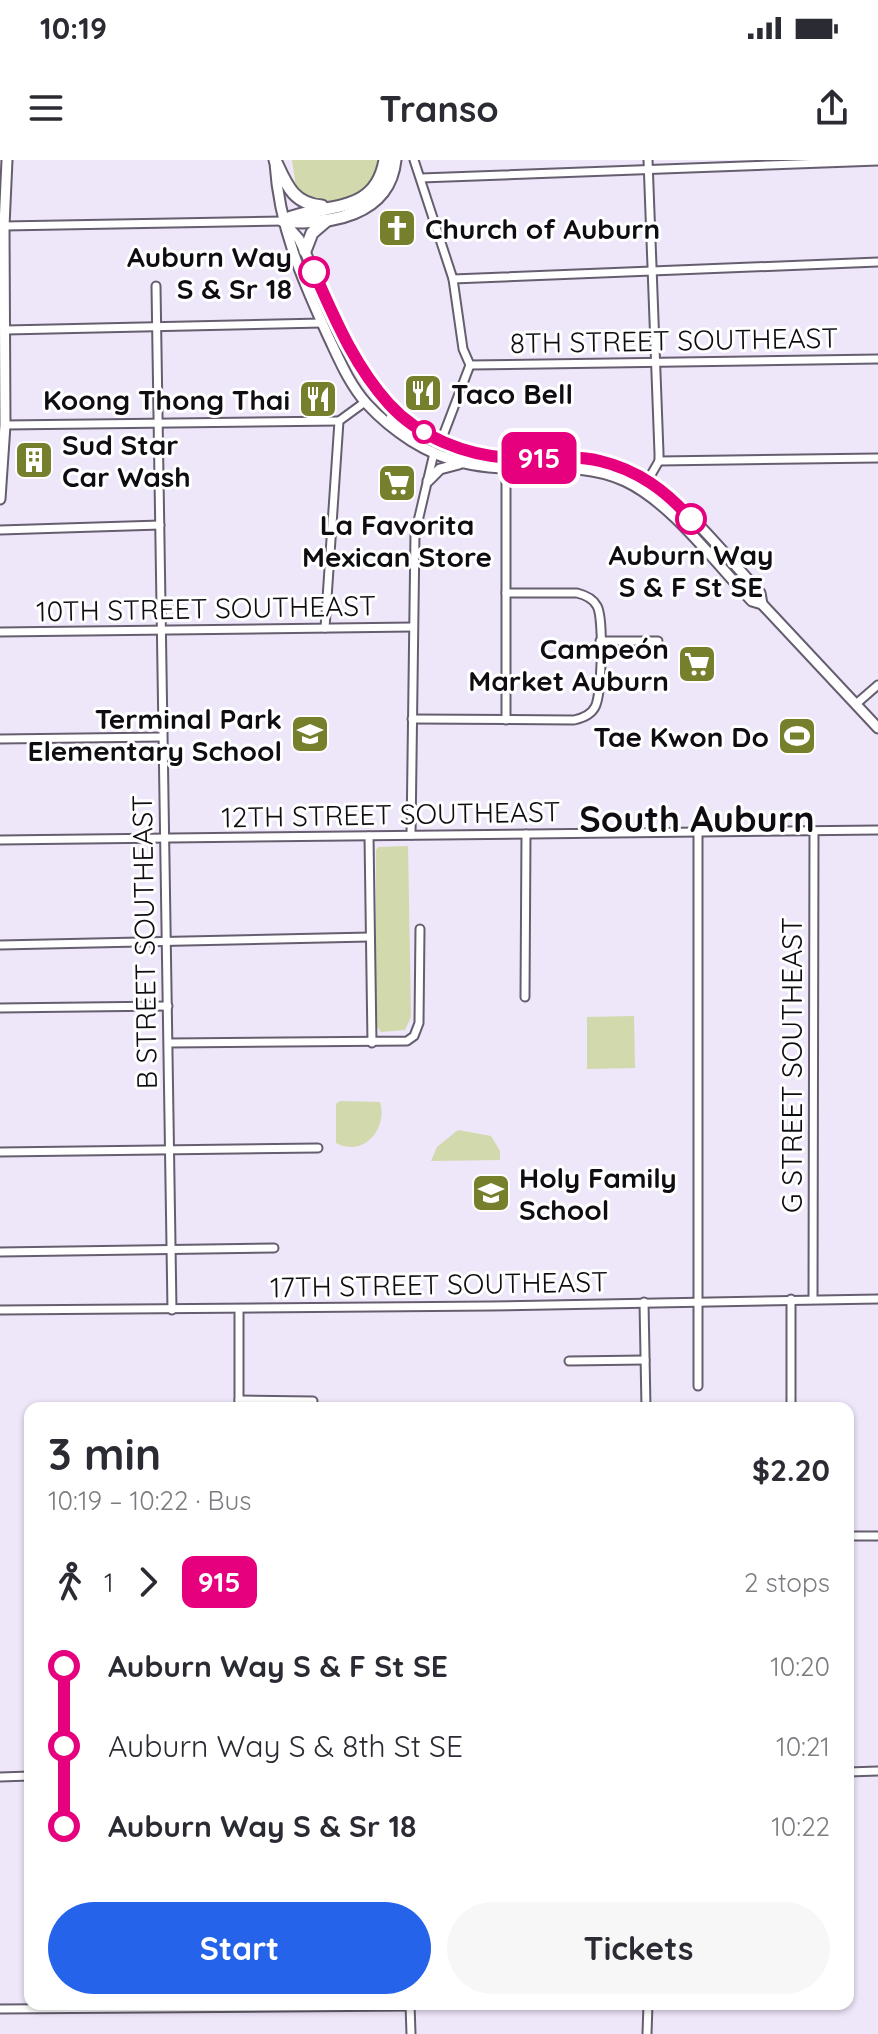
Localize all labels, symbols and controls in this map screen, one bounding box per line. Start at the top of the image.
text: 10:19 [40,9,107,47]
icon: menu [24,86,68,130]
text: Transo [379,86,499,131]
icon: share [810,86,854,130]
church icon: Church of Auburn [376,207,418,249]
place label: Church of Auburn [425,211,660,246]
place label: Auburn Way S & Sr 18 [127,239,292,306]
marker: Auburn Way S & Sr 18 [299,257,329,287]
street label: 8TH STREET SOUTHEAST [509,320,839,360]
restaurant icon: Taco Bell [402,372,444,414]
place label: Taco Bell [451,376,573,411]
restaurant icon: Koong Thong Thai [297,378,339,420]
place label: Koong Thong Thai [43,382,290,417]
unlabelled marker [413,421,435,443]
place label: Sud Star Car Wash [62,427,191,494]
line badge: 915 [493,432,585,484]
building icon: Sud Star Car Wash [13,439,55,481]
text: 915 [518,440,560,475]
supermarket icon: La Favorita Mexican Store [376,462,418,504]
marker: Auburn Way S & F St SE [676,504,706,534]
place label: La Favorita Mexican Store [302,507,492,574]
place label: Auburn Way S & F St SE [609,537,773,604]
street label: 10TH STREET SOUTHEAST [36,588,376,628]
place label: Campeón Market Auburn [468,631,669,698]
supermarket icon: Campeón Market Auburn [676,643,718,685]
place label: Terminal Park Elementary School [28,701,282,768]
school or university icon: Terminal Park Elementary School [289,713,331,755]
sports icon: Tae Kwon Do [776,715,818,757]
place label: Tae Kwon Do [593,719,769,754]
street label: B STREET SOUTHEAST [124,794,164,1090]
street label: 12TH STREET SOUTHEAST [221,794,561,834]
district label: South Auburn [579,796,815,841]
street label: G STREET SOUTHEAST [774,917,809,1213]
place label: Holy Family School [519,1160,677,1227]
school or university icon: Holy Family School [470,1172,512,1214]
street label: 17TH STREET SOUTHEAST [270,1264,608,1304]
text: 3 min [48,1426,161,1481]
text: $2.20 [752,1451,830,1489]
text: 10:19 – 10:22 · Bus [48,1484,251,1517]
icon: walk [48,1560,92,1604]
icon: forward [126,1560,170,1604]
text: 915 [198,1564,241,1599]
text: 1 [104,1566,114,1599]
text: 2 stops [744,1566,830,1599]
text: Auburn Way S & F St SE [108,1647,448,1685]
text: 10:20 [770,1650,830,1683]
text: Auburn Way S & 8th St SE [108,1727,463,1765]
text: 10:21 [776,1730,830,1763]
text: Auburn Way S & Sr 18 [108,1807,417,1845]
text: 10:22 [771,1810,830,1843]
button: Start [48,1902,431,1994]
button: Tickets [447,1902,830,1994]

